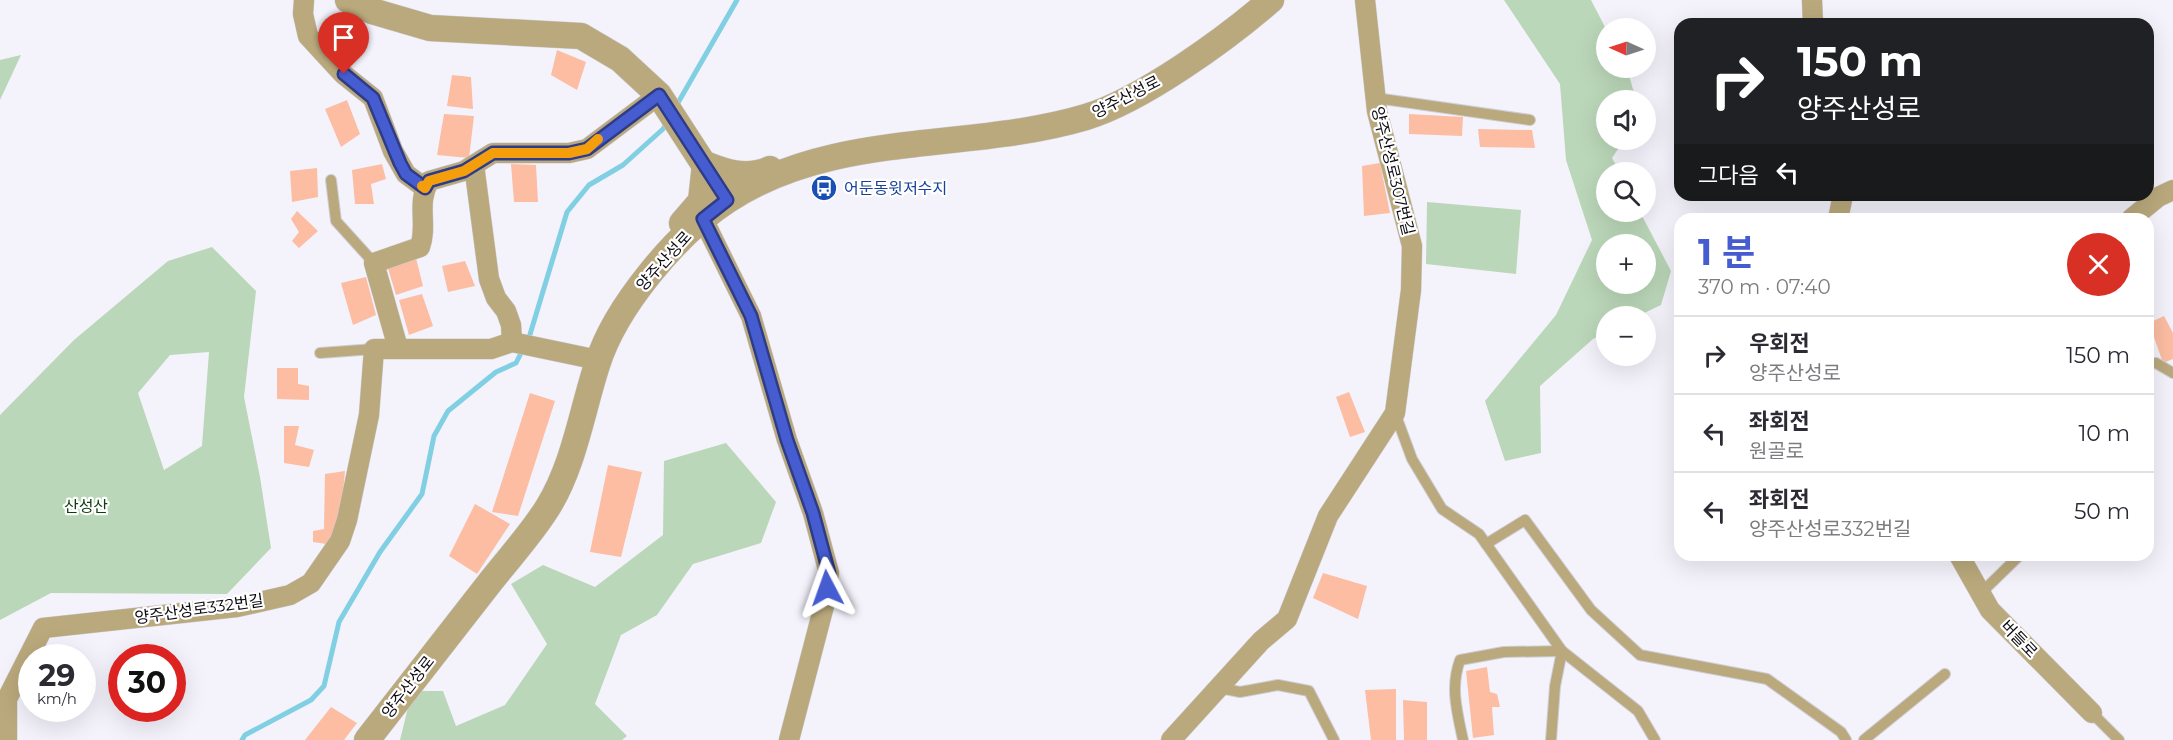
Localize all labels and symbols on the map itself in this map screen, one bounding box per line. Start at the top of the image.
pin [318,12,369,74]
north arrow [1596,18,1656,78]
street label: 양주산성로 [1089,72,1163,122]
street label: 양주산성로307번길 [1368,105,1418,237]
bus stop icon: 어둔동윗저수지 [809,173,839,203]
place label: 어둔동윗저수지 [844,179,947,198]
street label: 양주산성로 [632,227,696,295]
park label: 산성산 [64,497,108,516]
position arrow [795,556,859,620]
street label: 양주산성로332번길 [133,591,265,627]
street label: 버들로 [1997,617,2041,662]
speed limit sign: 30 [108,644,186,722]
street label: 양주산성로 [378,652,438,722]

